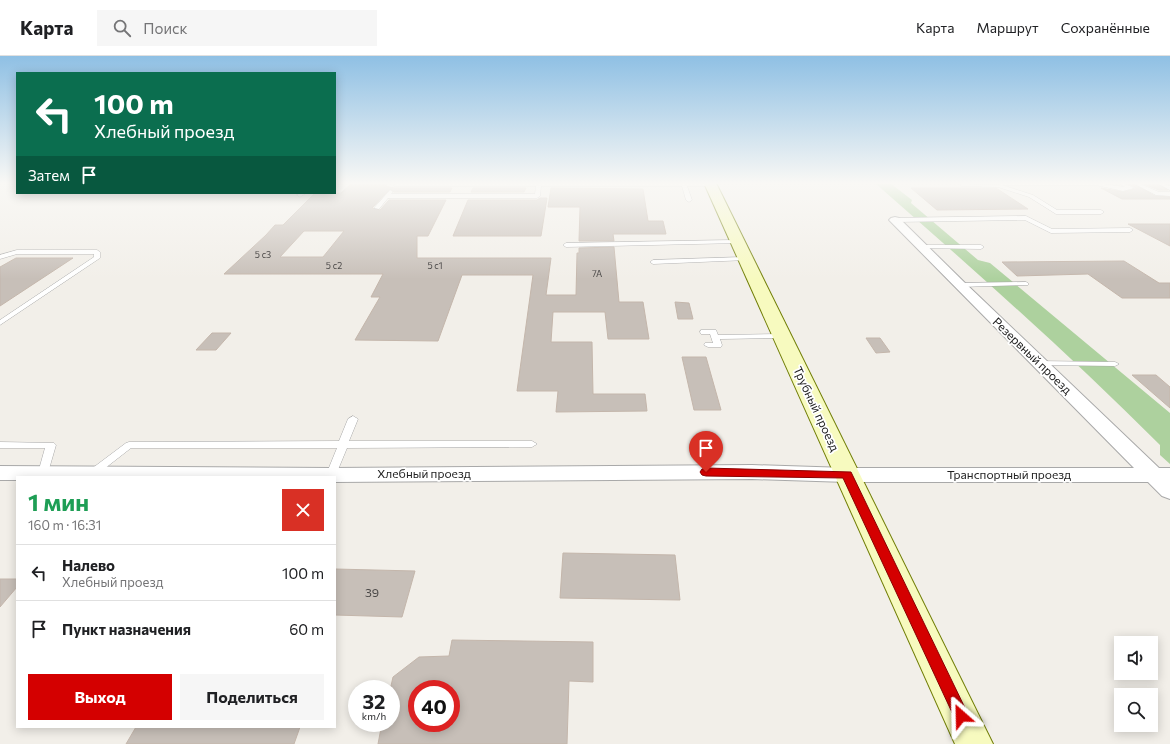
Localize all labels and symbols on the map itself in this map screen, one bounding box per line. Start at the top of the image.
house number: 5 с3 [255,249,271,260]
house number: 5 с2 [326,260,342,271]
house number: 5 с1 [427,260,443,271]
house number: 7А [592,268,602,279]
street label: Резервный проезд [990,314,1075,396]
street label: Трубный проезд [791,364,843,453]
pin [689,431,723,472]
street label: Хлебный проезд [377,466,471,480]
street label: Транспортный проезд [947,467,1071,481]
house number: 39 [365,585,379,599]
speed limit sign: 40 [408,680,460,732]
position arrow [940,695,982,737]

